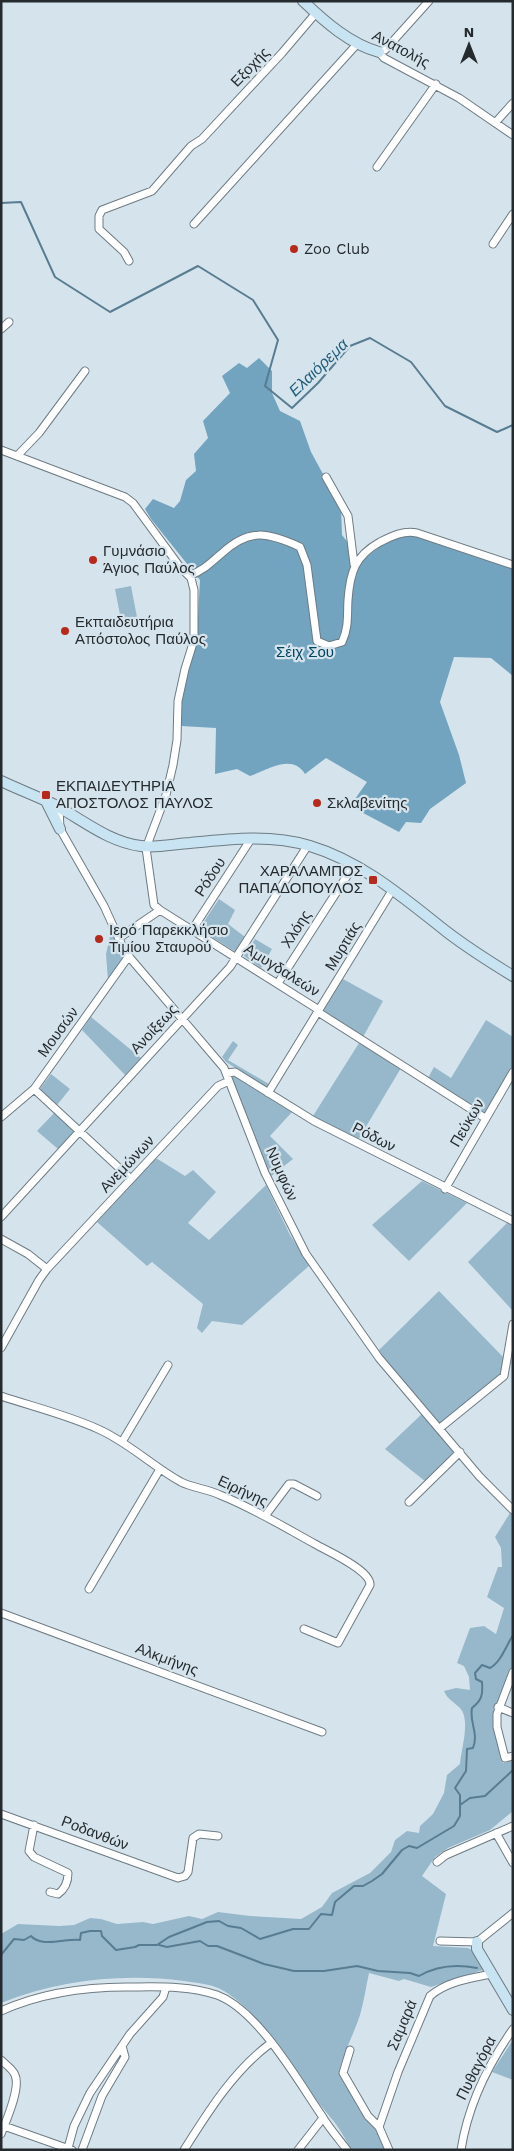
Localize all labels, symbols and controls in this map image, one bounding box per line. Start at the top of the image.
north arrow [444,20,494,70]
text: N [464,24,474,40]
street label: Ανατολής [369,26,433,72]
street label: Εξοχής [227,44,273,90]
place label: Zoo Club [304,240,370,258]
marker: Zoo Club [288,243,300,255]
water label: Ελαιόρεμα [285,334,353,400]
place label: Γυμνάσιο Άγιος Παύλος [103,542,195,577]
marker: Γυμνάσιο Άγιος Παύλος [87,554,99,566]
place label: Εκπαιδευτήρια Απόστολος Παύλος [75,613,206,648]
marker: Εκπαιδευτήρια Απόστολος Παύλος [59,625,71,637]
park label: Σέιχ Σου [276,643,334,661]
place label: ΕΚΠΑΙΔΕΥΤΗΡΙΑ ΑΠΟΣΤΟΛΟΣ ΠΑΥΛΟΣ [56,777,213,812]
marker: ΕΚΠΑΙΔΕΥΤΗΡΙΑ ΑΠΟΣΤΟΛΟΣ ΠΑΥΛΟΣ [40,789,52,801]
place label: Σκλαβενίτης [327,794,407,812]
marker: Σκλαβενίτης [311,797,323,809]
street label: Ρόδου [191,854,229,900]
place label: ΧΑΡΑΛΑΜΠΟΣ ΠΑΠΑΔΟΠΟΥΛΟΣ [238,862,363,897]
marker: ΧΑΡΑΛΑΜΠΟΣ ΠΑΠΑΔΟΠΟΥΛΟΣ [367,874,379,886]
street label: Χλόης [277,907,315,951]
street label: Μυρτιάς [321,918,365,974]
place label: Ιερό Παρεκκλήσιο Τιμίου Σταυρού [109,921,228,956]
marker: Ιερό Παρεκκλήσιο Τιμίου Σταυρού [93,933,105,945]
street label: Αμυγδαλεών [241,940,323,1000]
street label: Ανοίξεως [127,1000,181,1058]
street label: Μουσών [34,1003,82,1061]
street label: Πεύκων [446,1096,488,1150]
street label: Ρόδων [349,1119,399,1155]
street label: Ανεμώνων [96,1132,158,1196]
street label: Νυμφών [262,1144,302,1204]
street label: Ειρήνης [215,1472,271,1510]
street label: Αλκμήνης [133,1639,201,1679]
street label: Ροδανθών [59,1812,131,1854]
street label: Σαμαρά [383,1997,421,2053]
street label: Πυθαγόρα [452,2033,500,2103]

